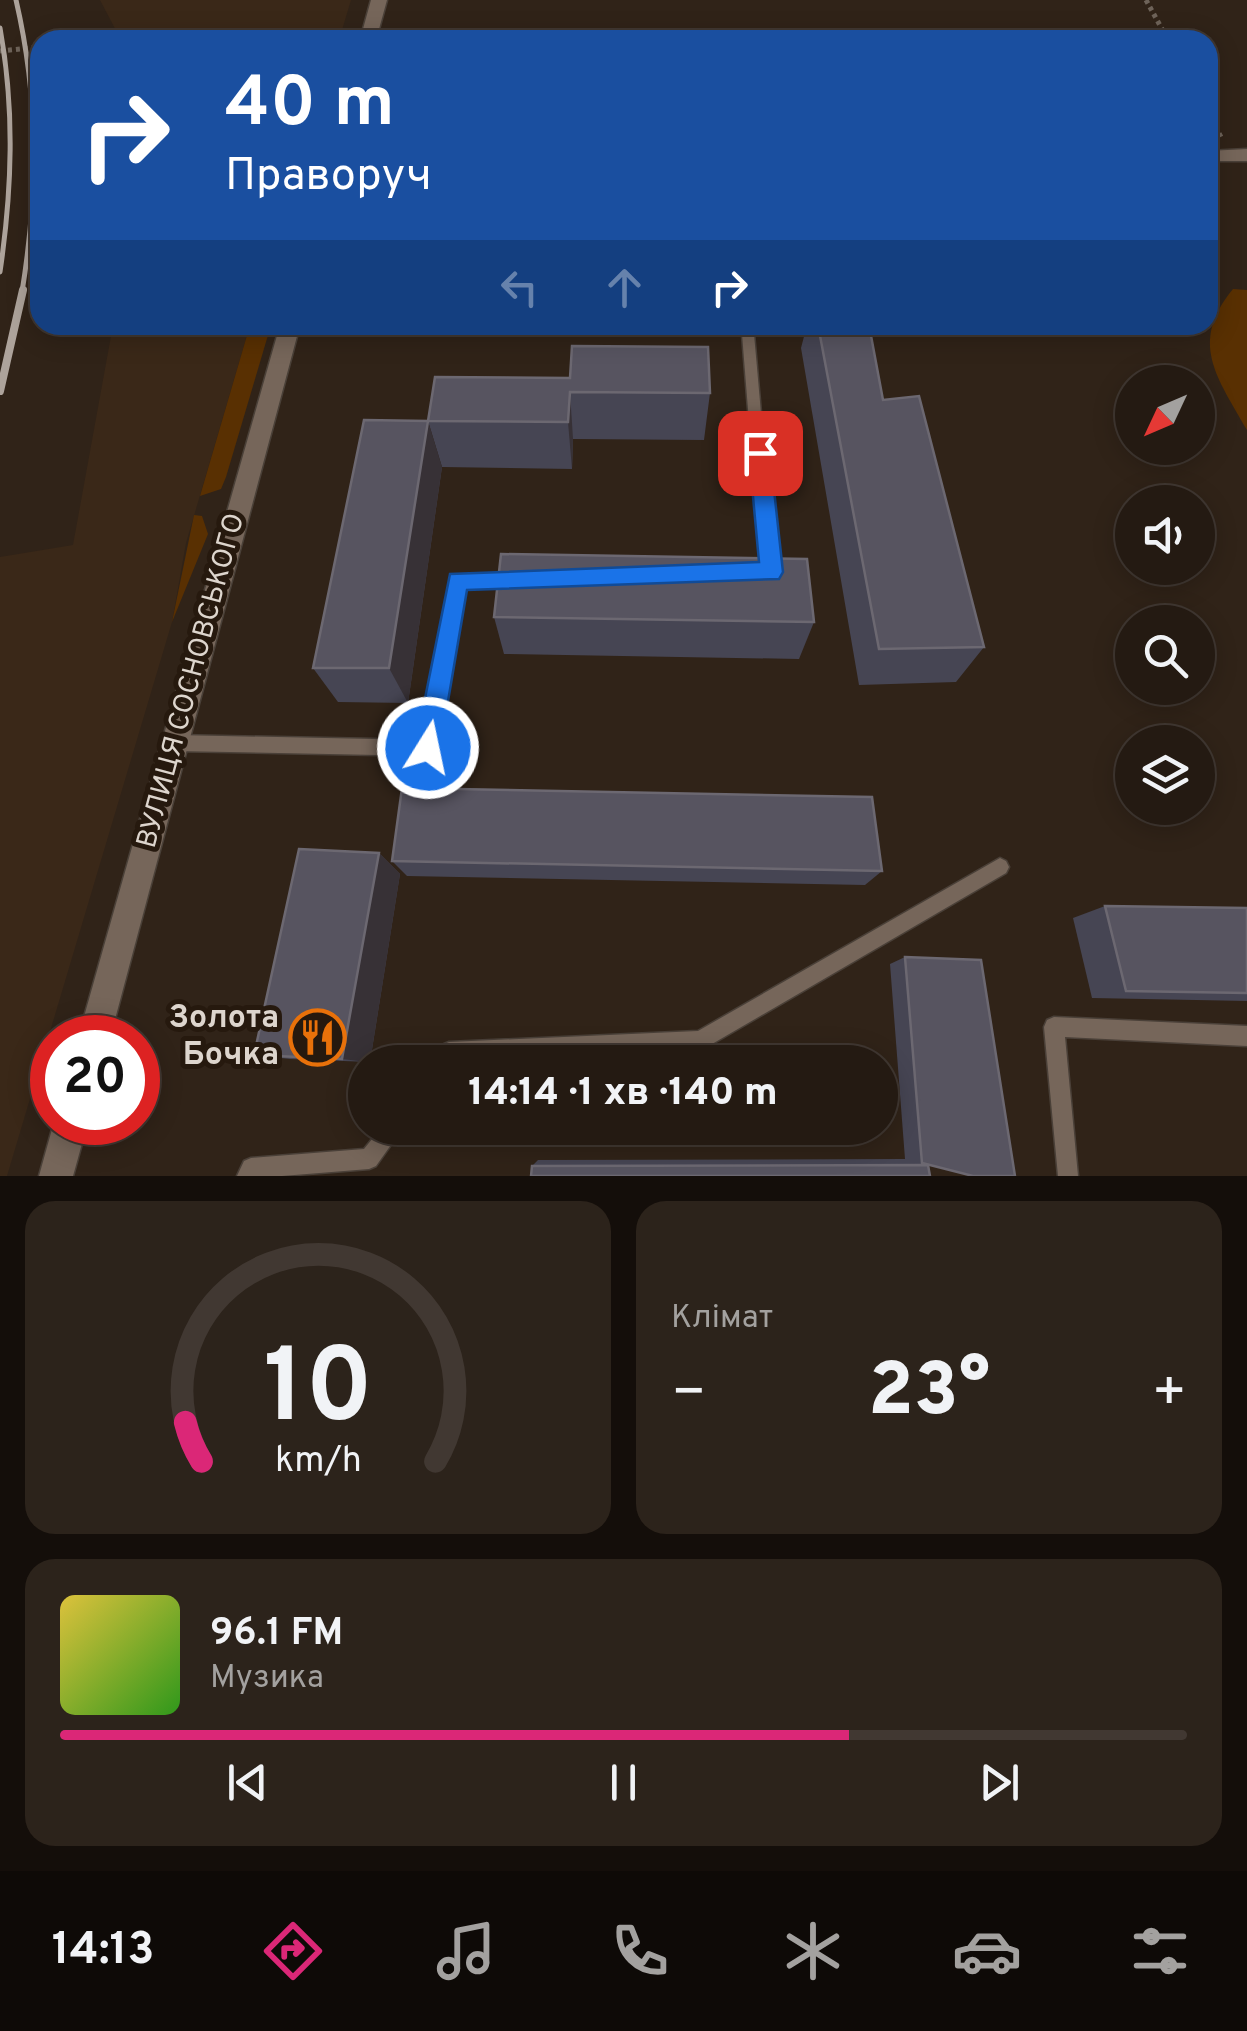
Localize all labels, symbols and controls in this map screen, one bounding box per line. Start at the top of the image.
text: 40 m [225,62,395,151]
icon: right [60,70,190,200]
text: Праворуч [225,149,432,206]
icon: left [492,260,547,315]
icon: ahead [597,260,652,315]
icon: right [702,260,757,315]
north arrow [1115,365,1215,465]
map controls [1115,365,1215,825]
pin [718,411,803,496]
icon: arrive [733,426,788,481]
button: sound [1115,485,1215,585]
street label: ВУЛИЦЯ СОСНОВСЬКОГО [130,510,254,852]
button: search [1115,605,1215,705]
position arrow [376,696,480,800]
button: layers [1115,725,1215,825]
place label: Золота Бочка [169,999,279,1076]
restaurant icon: Золота Бочка [288,1007,348,1067]
speed limit sign: 20 [30,1015,160,1145]
text: 14:14 · 1 хв · 140 m [468,1070,778,1119]
text: Клімат [671,1299,773,1339]
text: 10 [263,1327,373,1459]
text: 23° [868,1347,990,1442]
text: − [671,1360,706,1430]
text: + [1152,1360,1187,1430]
text: km/h [275,1439,361,1485]
text: 96.1 FM [210,1610,343,1659]
text: Музика [210,1659,324,1699]
icon: previous [220,1755,275,1810]
icon: pause [596,1755,651,1810]
icon: next [972,1755,1027,1810]
icon: directions [258,1916,328,1986]
icon: music [431,1916,501,1986]
icon: phone [605,1916,675,1986]
icon: climate [778,1916,848,1986]
icon: car [952,1916,1022,1986]
icon: filters [1125,1916,1195,1986]
text: 14:13 [52,1923,155,1980]

